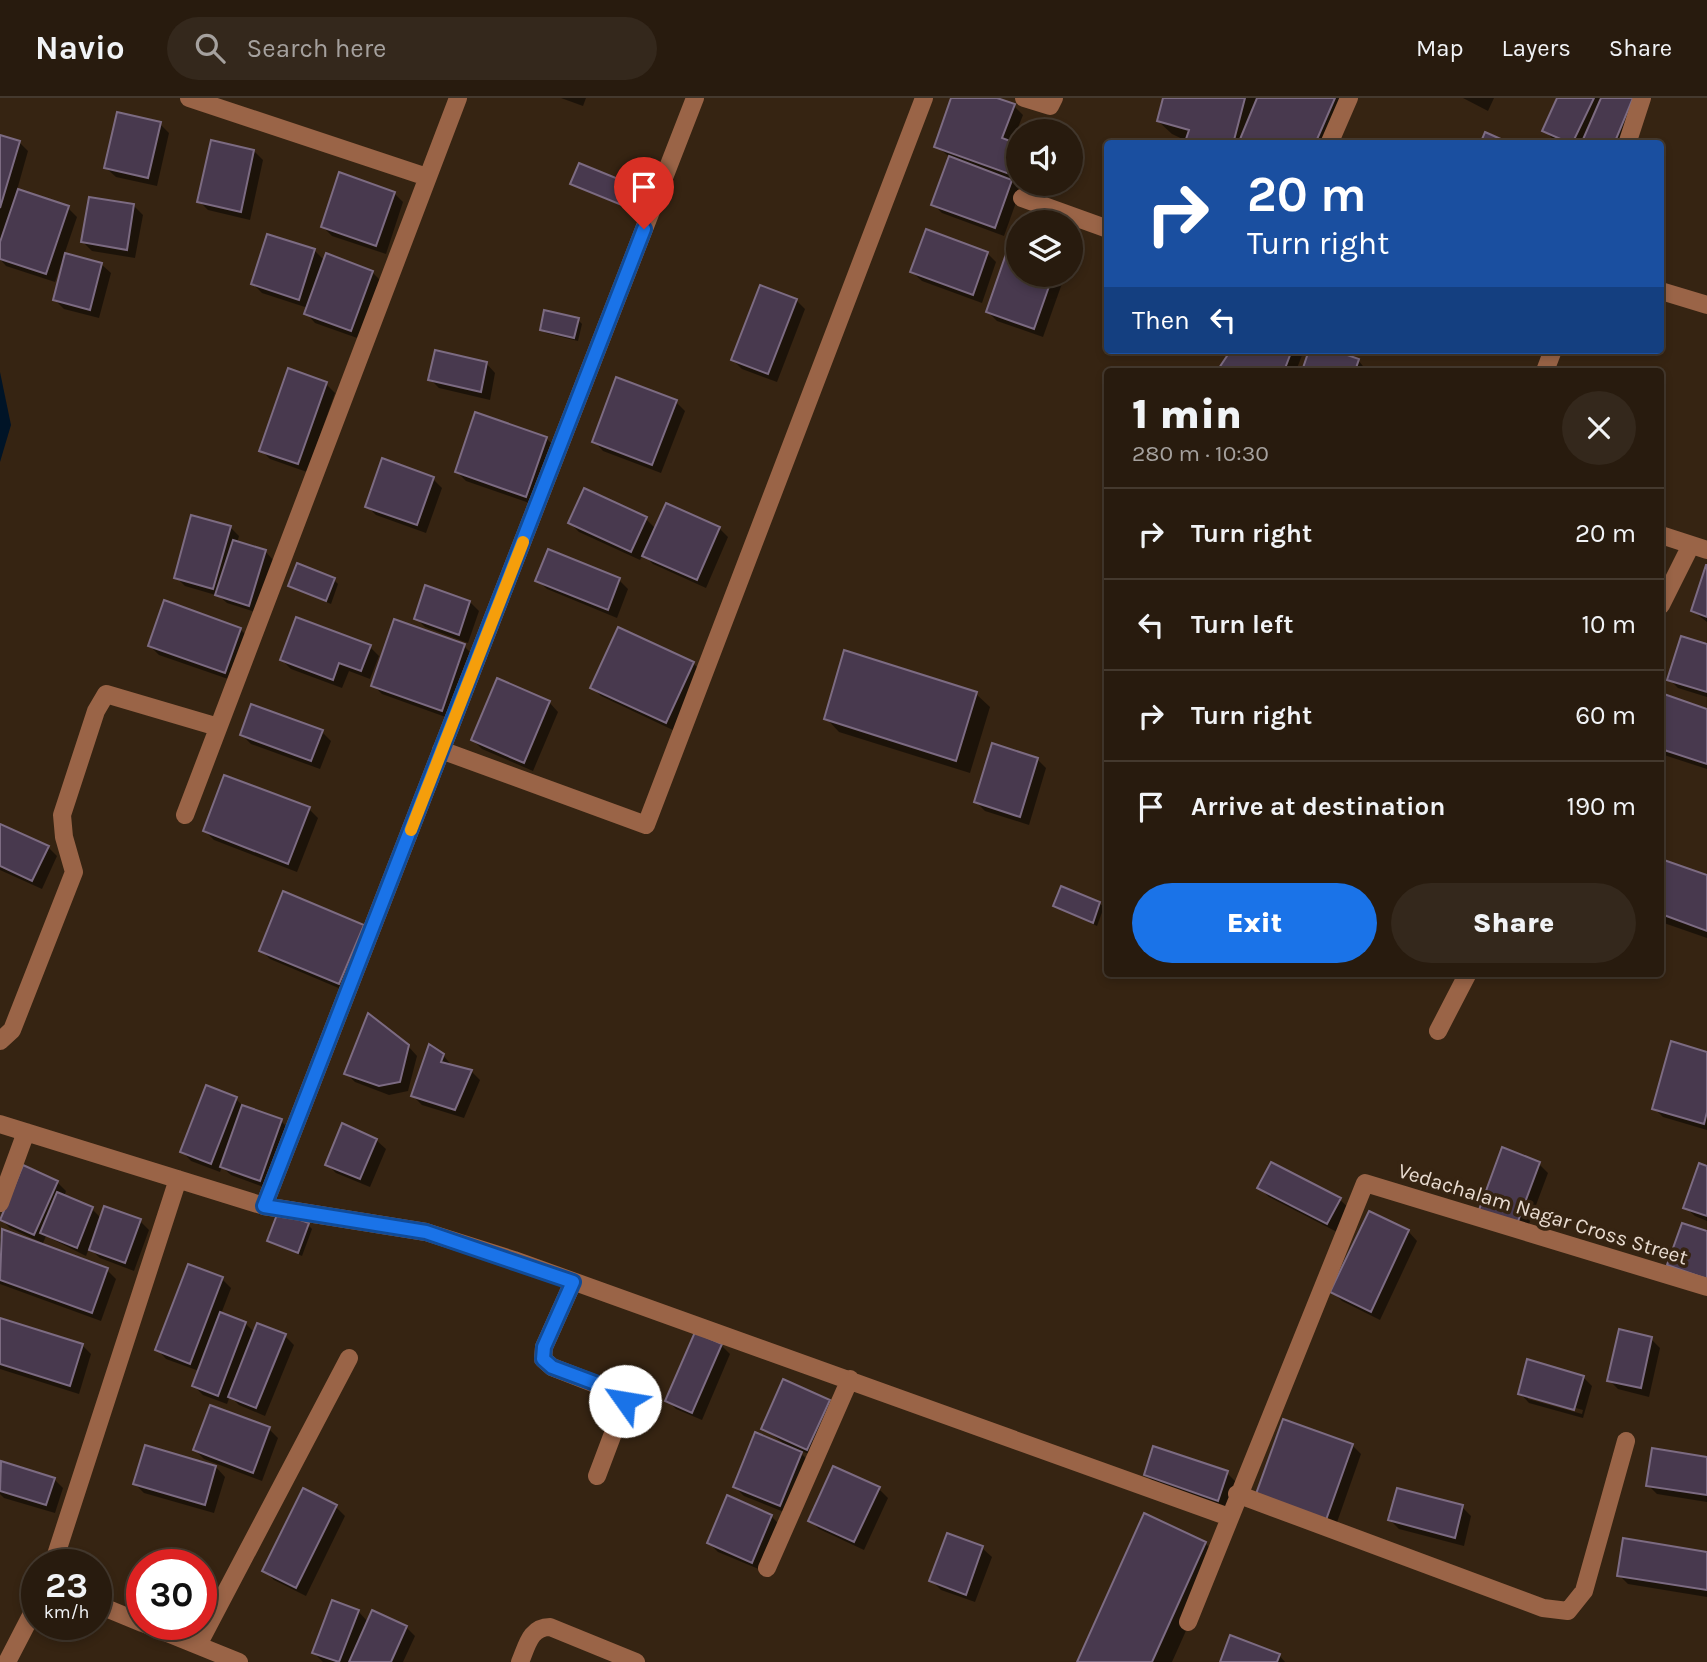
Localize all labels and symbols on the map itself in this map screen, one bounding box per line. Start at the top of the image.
pin [614,157,674,229]
street label: Vedachalam Nagar Cross Street [1395,1158,1691,1270]
position arrow [588,1364,662,1438]
speed limit sign: 30 [126,1549,217,1640]

